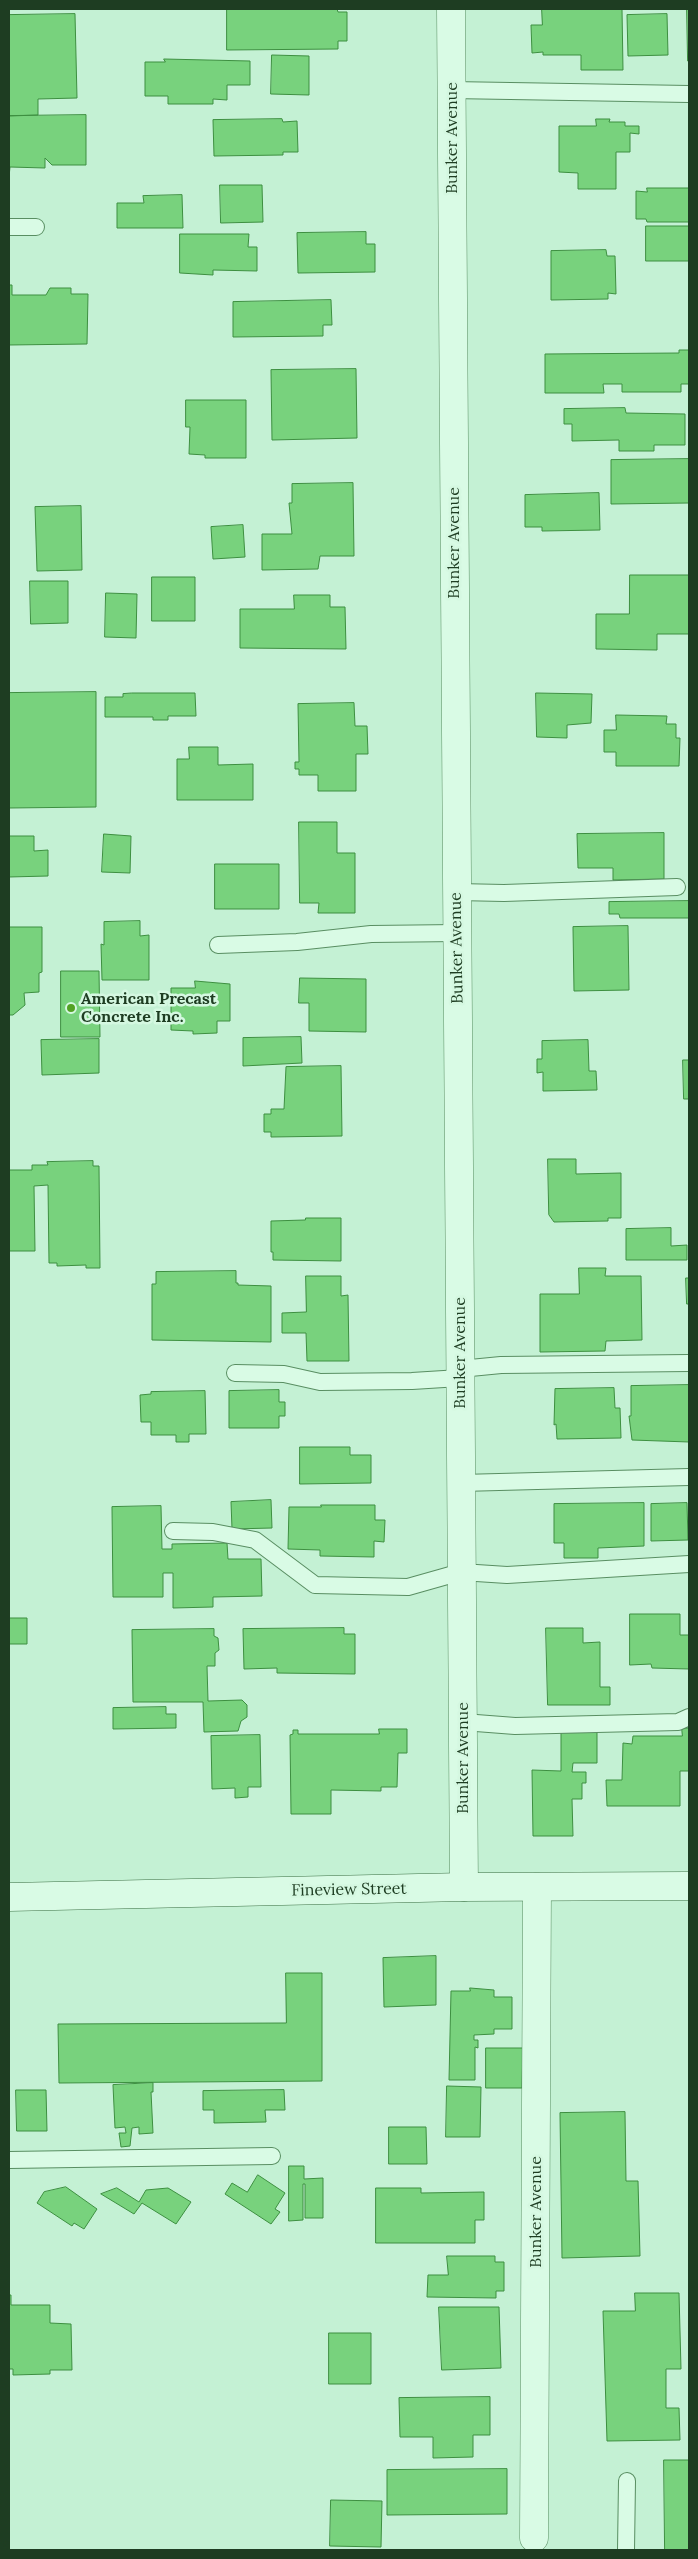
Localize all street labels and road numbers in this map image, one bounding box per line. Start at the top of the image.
street label: Bunker Avenue [442,82,462,194]
street label: Bunker Avenue [444,487,464,599]
street label: Bunker Avenue [446,892,468,1004]
street label: Bunker Avenue [450,1297,470,1409]
street label: Bunker Avenue [453,1702,473,1814]
street label: Fineview Street [291,1879,407,1901]
street label: Bunker Avenue [526,2156,546,2268]

